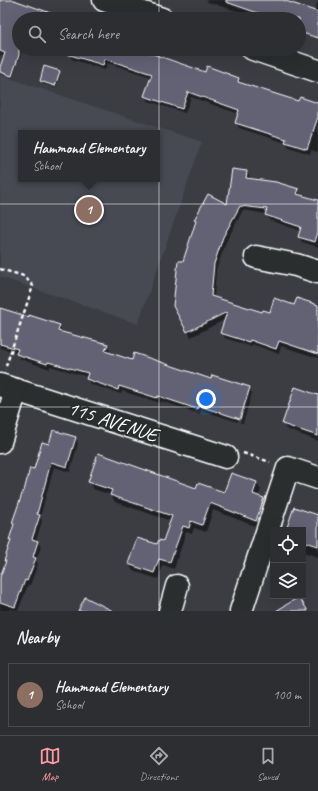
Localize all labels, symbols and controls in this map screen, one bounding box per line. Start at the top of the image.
search box [12,12,306,56]
icon: search [26,23,48,45]
text: Search here [58,25,119,44]
popup [18,130,160,182]
text: Hammond Elementary [33,139,145,158]
text: School [33,158,61,174]
pin: 1 [76,195,102,225]
your location [196,389,216,409]
street label: 115 AVENUE [65,395,163,448]
map controls [270,527,306,599]
button: locate [270,527,306,563]
button: layers [270,563,306,599]
text: Nearby [16,627,59,648]
text: Hammond Elementary [55,678,168,697]
text: 1 [27,687,33,703]
text: 100 m [273,687,301,703]
text: School [55,697,83,713]
tab: Map [39,745,61,783]
tab: Directions [140,745,178,783]
tab: Saved [257,745,279,783]

